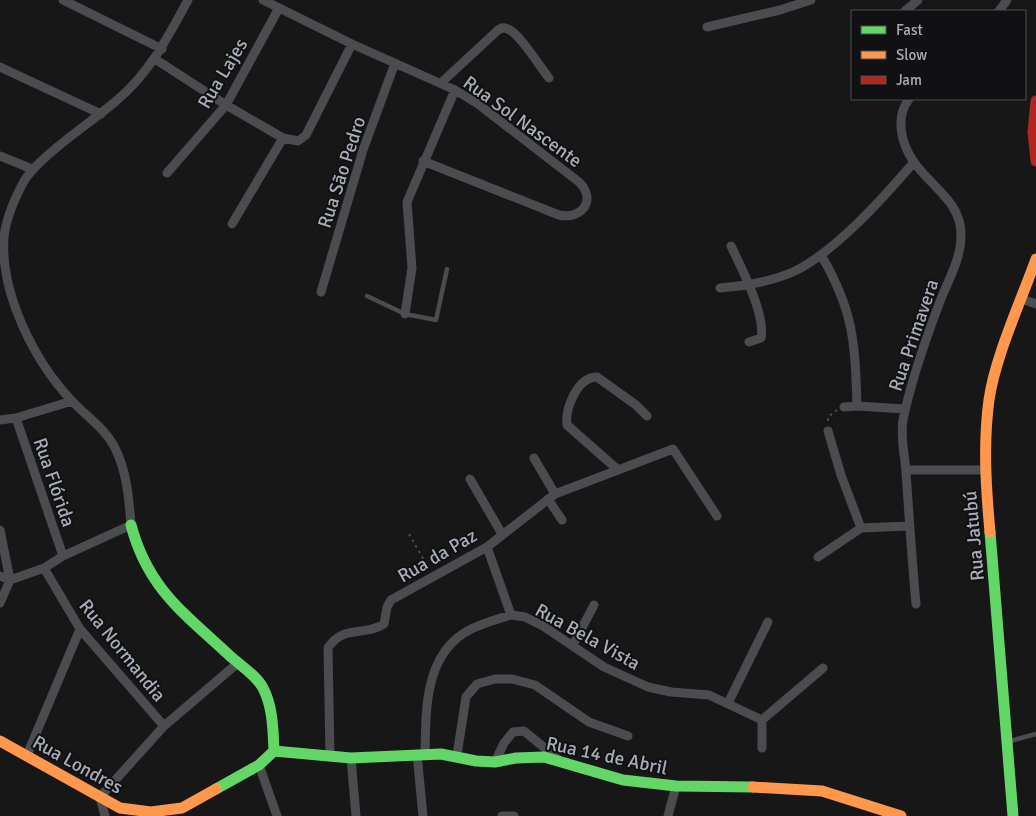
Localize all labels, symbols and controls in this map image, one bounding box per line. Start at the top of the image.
legend [851,10,1026,100]
text: Fast [896,21,923,39]
street label: Rua Lajes [193,34,253,113]
text: Slow [896,46,927,64]
street label: Rua Sol Nascente [458,71,586,173]
text: Jam [896,71,922,89]
street label: Rua São Pedro [313,113,371,231]
street label: Rua Primavera [884,276,944,395]
street label: Rua Flórida [28,435,80,530]
street label: Rua Jatubú [958,490,990,582]
street label: Rua da Paz [394,524,481,588]
street label: Rua Normandia [74,595,171,707]
street label: Rua Bela Vista [531,598,644,676]
street label: Rua Londres [28,730,127,799]
street label: Rua 14 de Abril [544,731,670,781]

